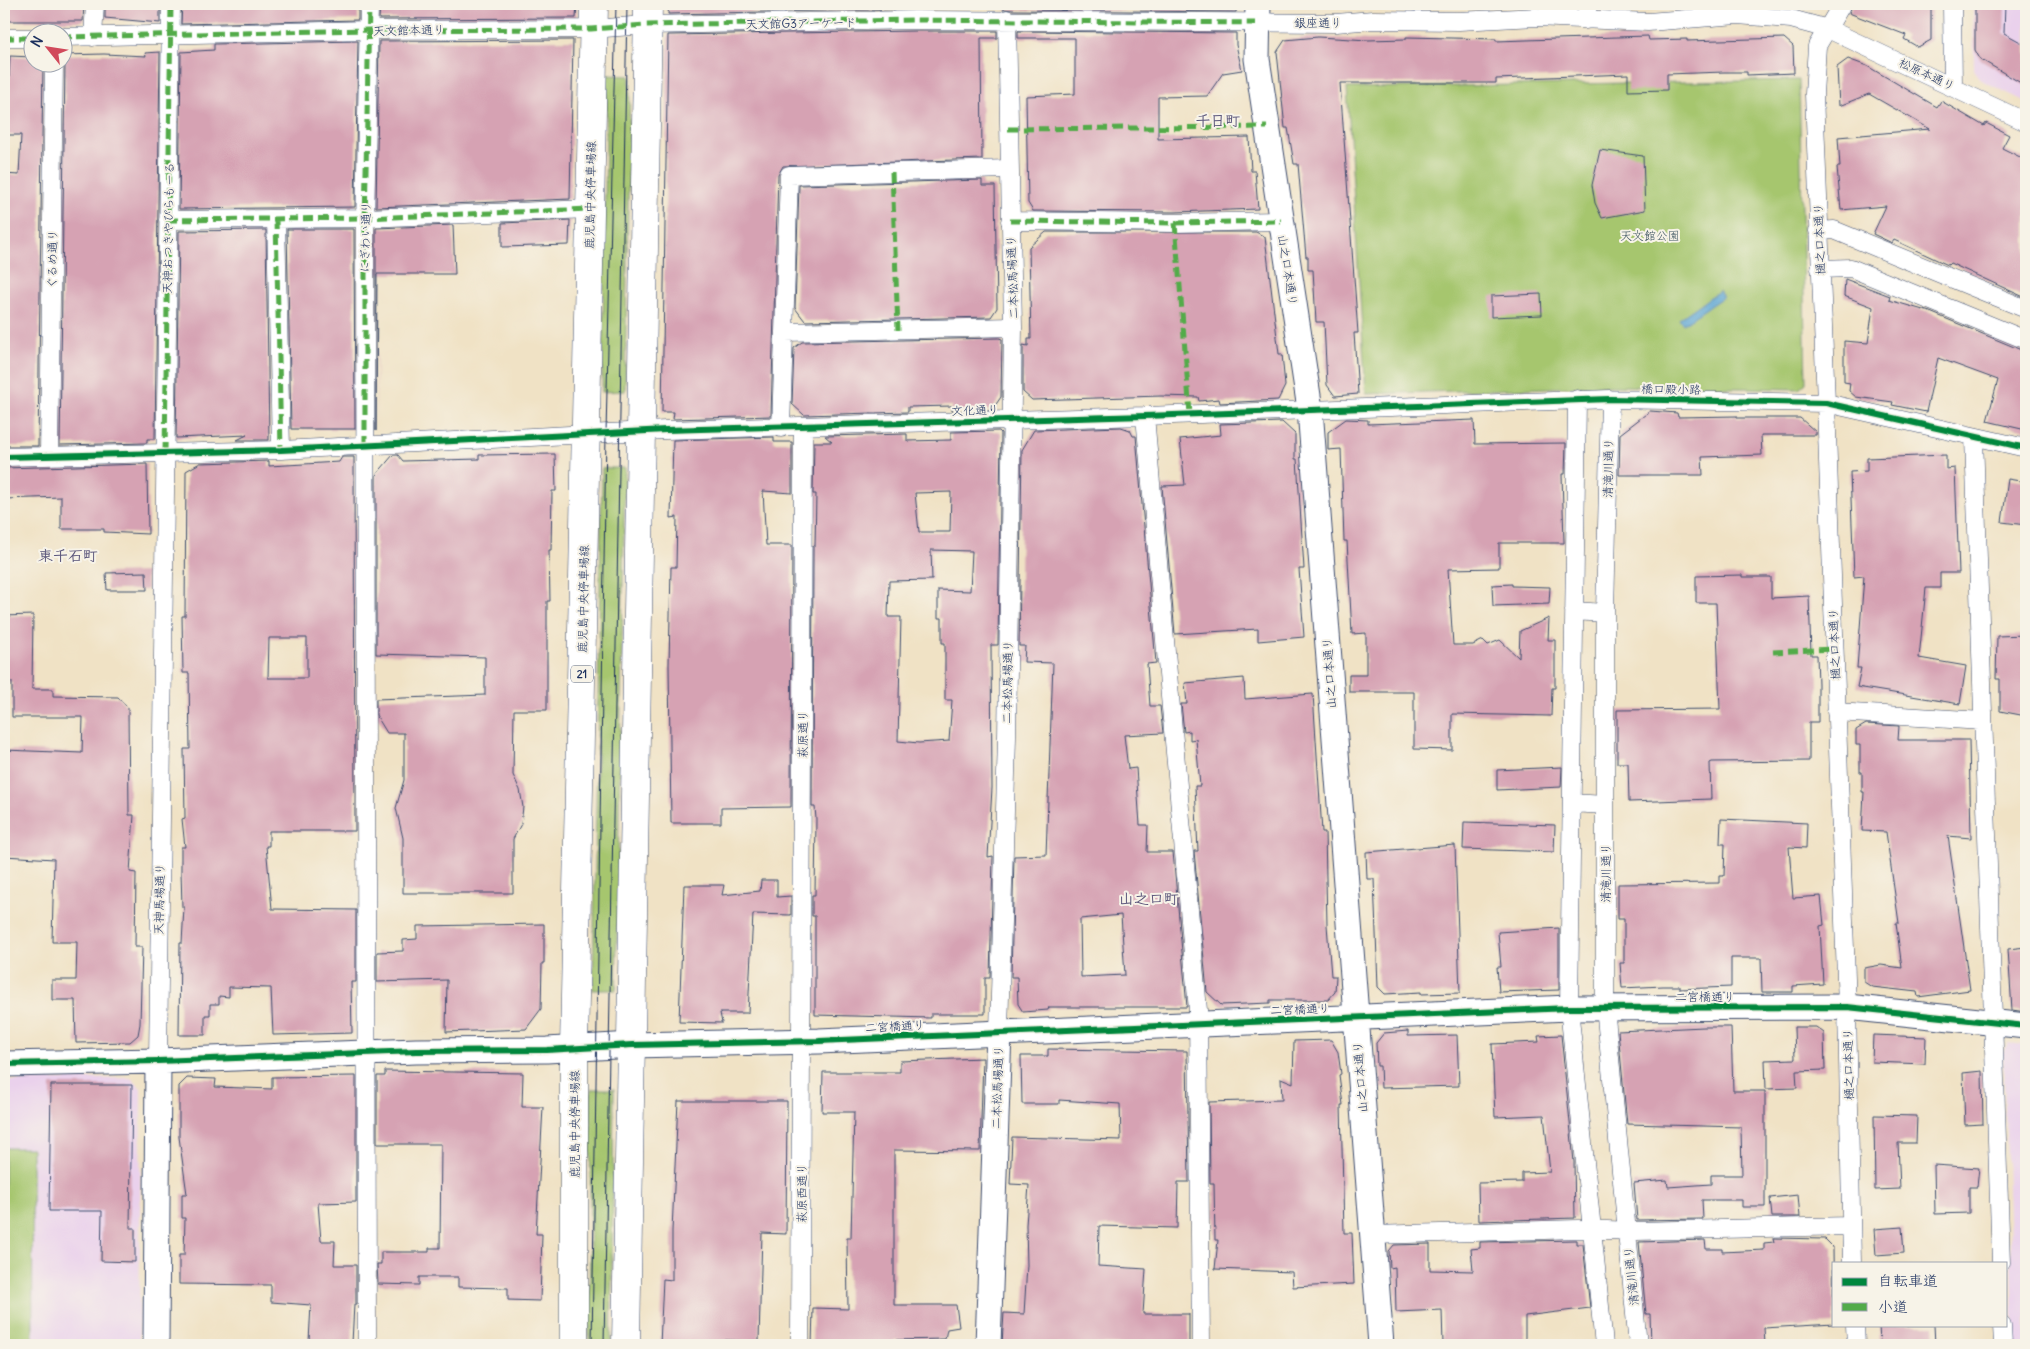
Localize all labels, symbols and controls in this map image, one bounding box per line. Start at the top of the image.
street label: 天文館G3アーケード [745,15,857,31]
street label: 銀座通り [1294,15,1342,30]
north arrow [22,22,72,72]
street label: 天文館本通り [373,22,445,38]
text: N [27,33,47,50]
street label: 松原本通り [1897,55,1957,93]
district label: 千日町 [1195,111,1241,130]
street label: 鹿児島中央停車場線 [582,141,598,249]
street label: 天神おつきやぴらもーる [159,162,177,294]
street label: にぎわい通り [357,201,373,273]
street label: 樋之口本通り [1810,203,1828,275]
park label: 天文館公園 [1620,228,1680,243]
street label: ぐるめ通り [44,229,60,289]
street label: 山之口本通り [1275,233,1301,307]
street label: 二本松馬場通り [1003,235,1021,319]
street label: 橋口殿小路 [1641,381,1701,397]
street label: 文化通り [951,402,999,418]
street label: 清滝川通り [1600,438,1616,498]
street label: 鹿児島中央停車場線 [575,545,591,653]
district label: 東千石町 [38,546,98,565]
street label: 樋之口本通り [1825,608,1843,680]
street label: 山之口本通り [1319,637,1339,709]
street label: 二本松馬場通り [999,640,1015,724]
road number: 21 [571,666,593,682]
street label: 萩原通り [795,710,810,758]
street label: 清滝川通り [1598,843,1613,903]
street label: 天神馬場通り [151,863,167,935]
district label: 山之口町 [1119,889,1179,908]
street label: 二宮橋通り [1675,989,1735,1004]
street label: 二宮橋通り [1270,1000,1330,1018]
street label: 二宮橋通り [865,1017,925,1035]
street label: 樋之口本通り [1840,1028,1856,1100]
street label: 山之口本通り [1349,1040,1371,1114]
street label: 二本松馬場通り [988,1045,1006,1129]
street label: 鹿児島中央停車場線 [567,1070,582,1178]
street label: 萩原西通り [794,1163,809,1223]
street label: 清滝川通り [1620,1245,1642,1307]
legend [1832,1262,2008,1326]
text: 自転車道 [1878,1271,1938,1290]
text: 小道 [1878,1297,1908,1316]

